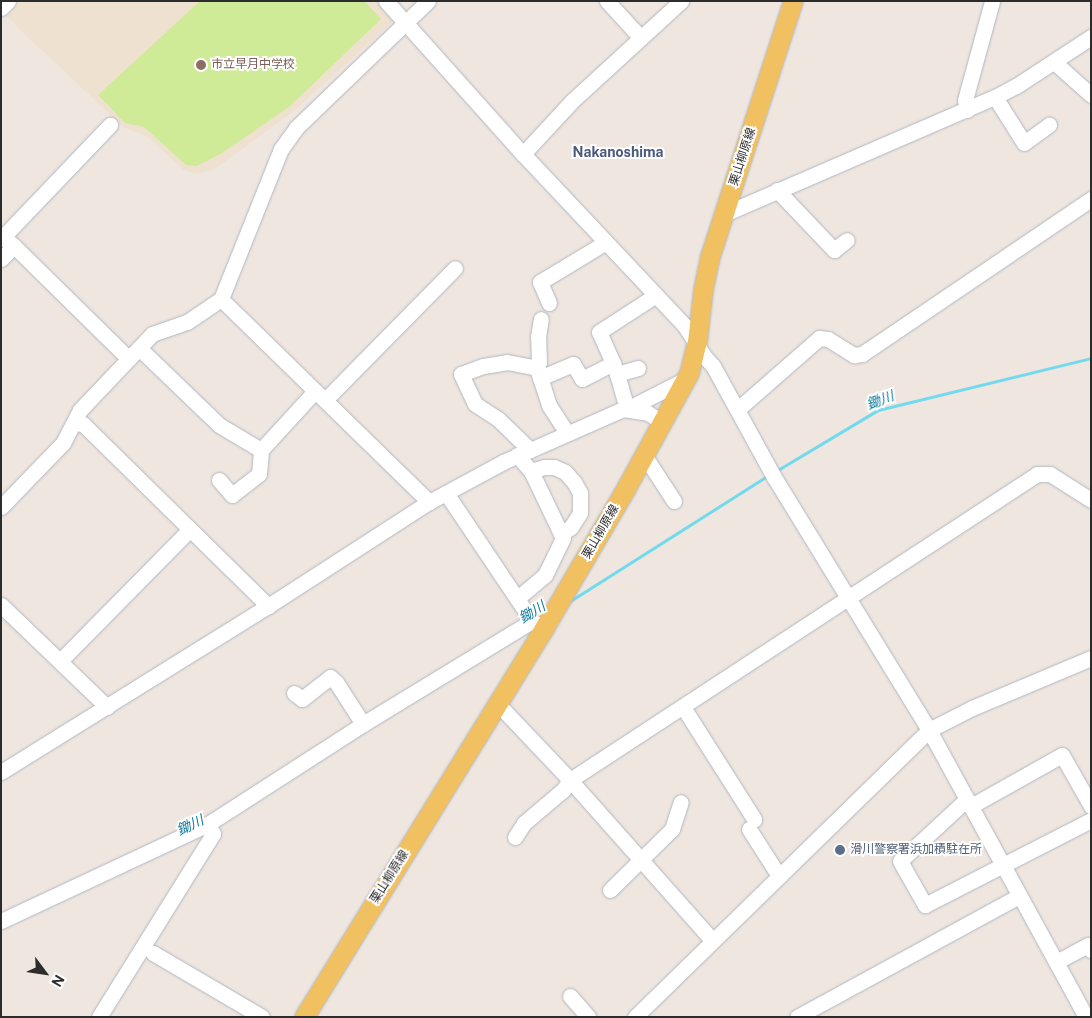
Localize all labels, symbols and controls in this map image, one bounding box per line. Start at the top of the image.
place label: 市立早月中学校 [211,58,295,72]
marker: 市立早月中学校 [195,59,207,71]
street label: 栗山柳原線 [727,126,759,188]
district label: Nakanoshima [573,144,663,160]
water label: 鋤川 [864,387,896,413]
street label: 栗山柳原線 [580,502,622,562]
water label: 鋤川 [516,597,548,627]
water label: 鋤川 [174,811,206,839]
place label: 滑川警察署浜加積駐在所 [850,843,982,857]
marker: 滑川警察署浜加積駐在所 [834,844,846,856]
street label: 栗山柳原線 [368,848,412,906]
north arrow [20,948,70,998]
text: N [48,972,68,990]

